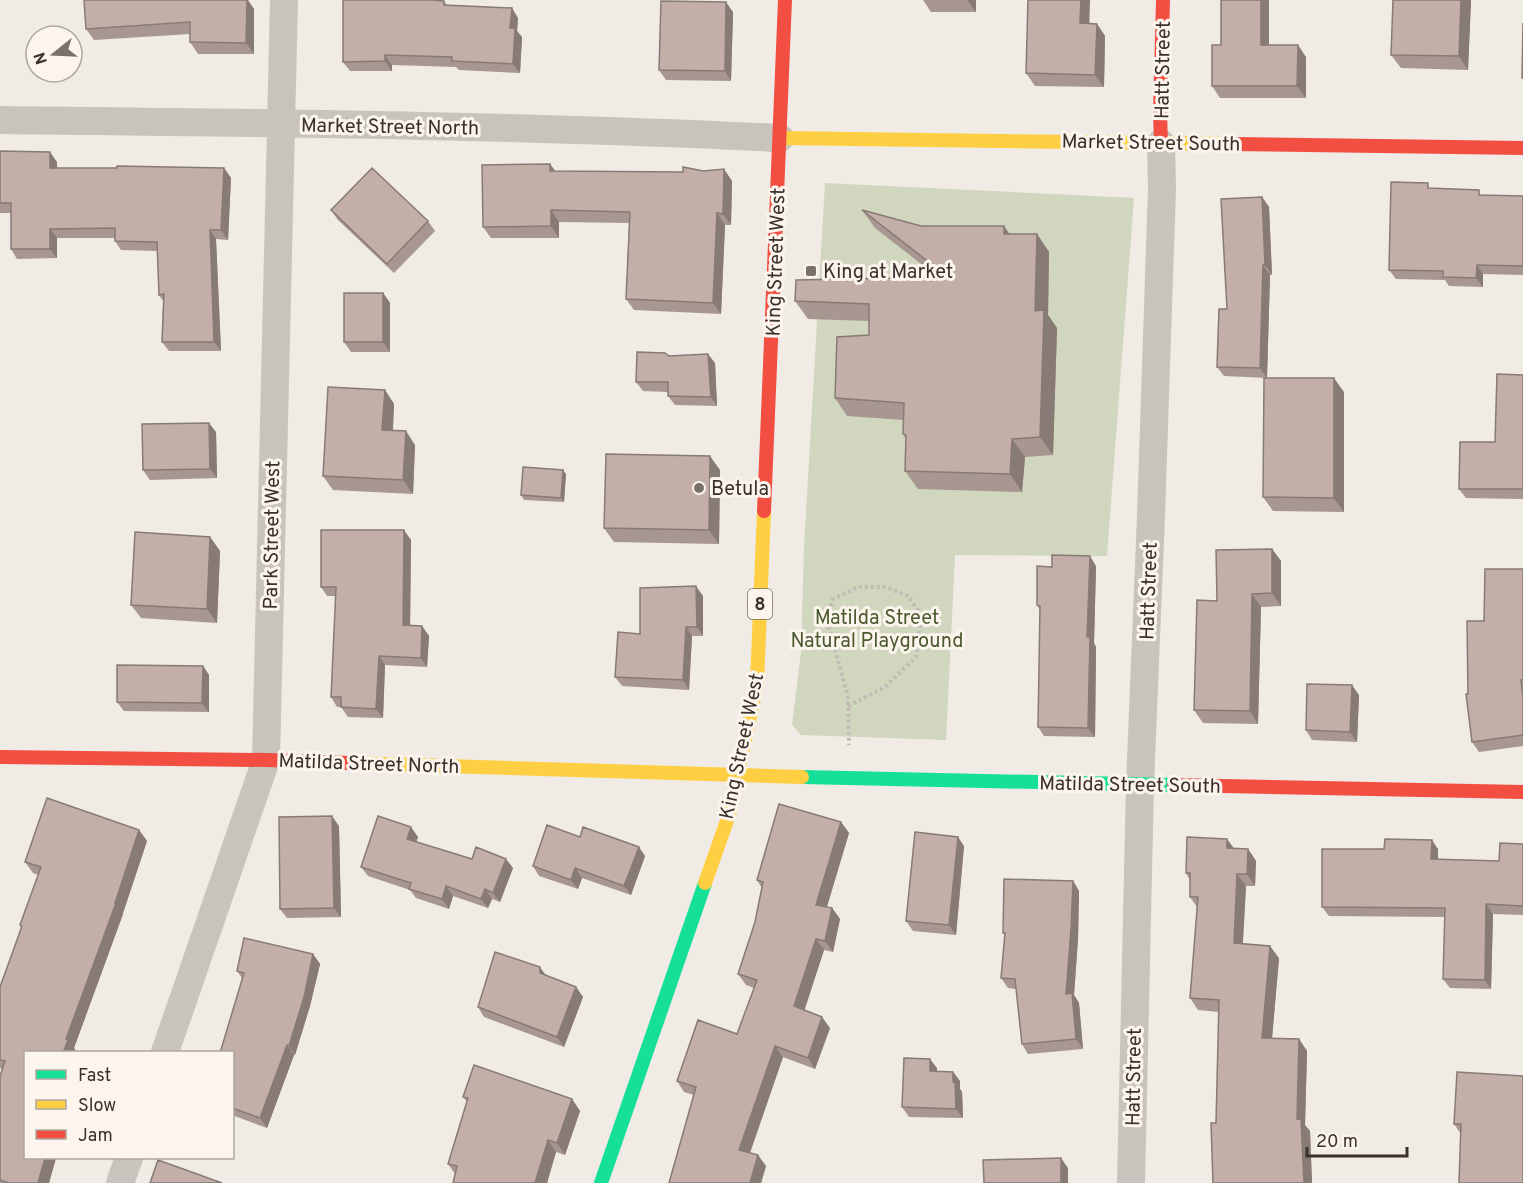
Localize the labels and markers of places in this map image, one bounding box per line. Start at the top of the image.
place label: King at Market [823,260,953,286]
marker: King at Market [804,264,818,278]
place label: Betula [711,477,769,503]
marker: Betula [692,481,706,495]

